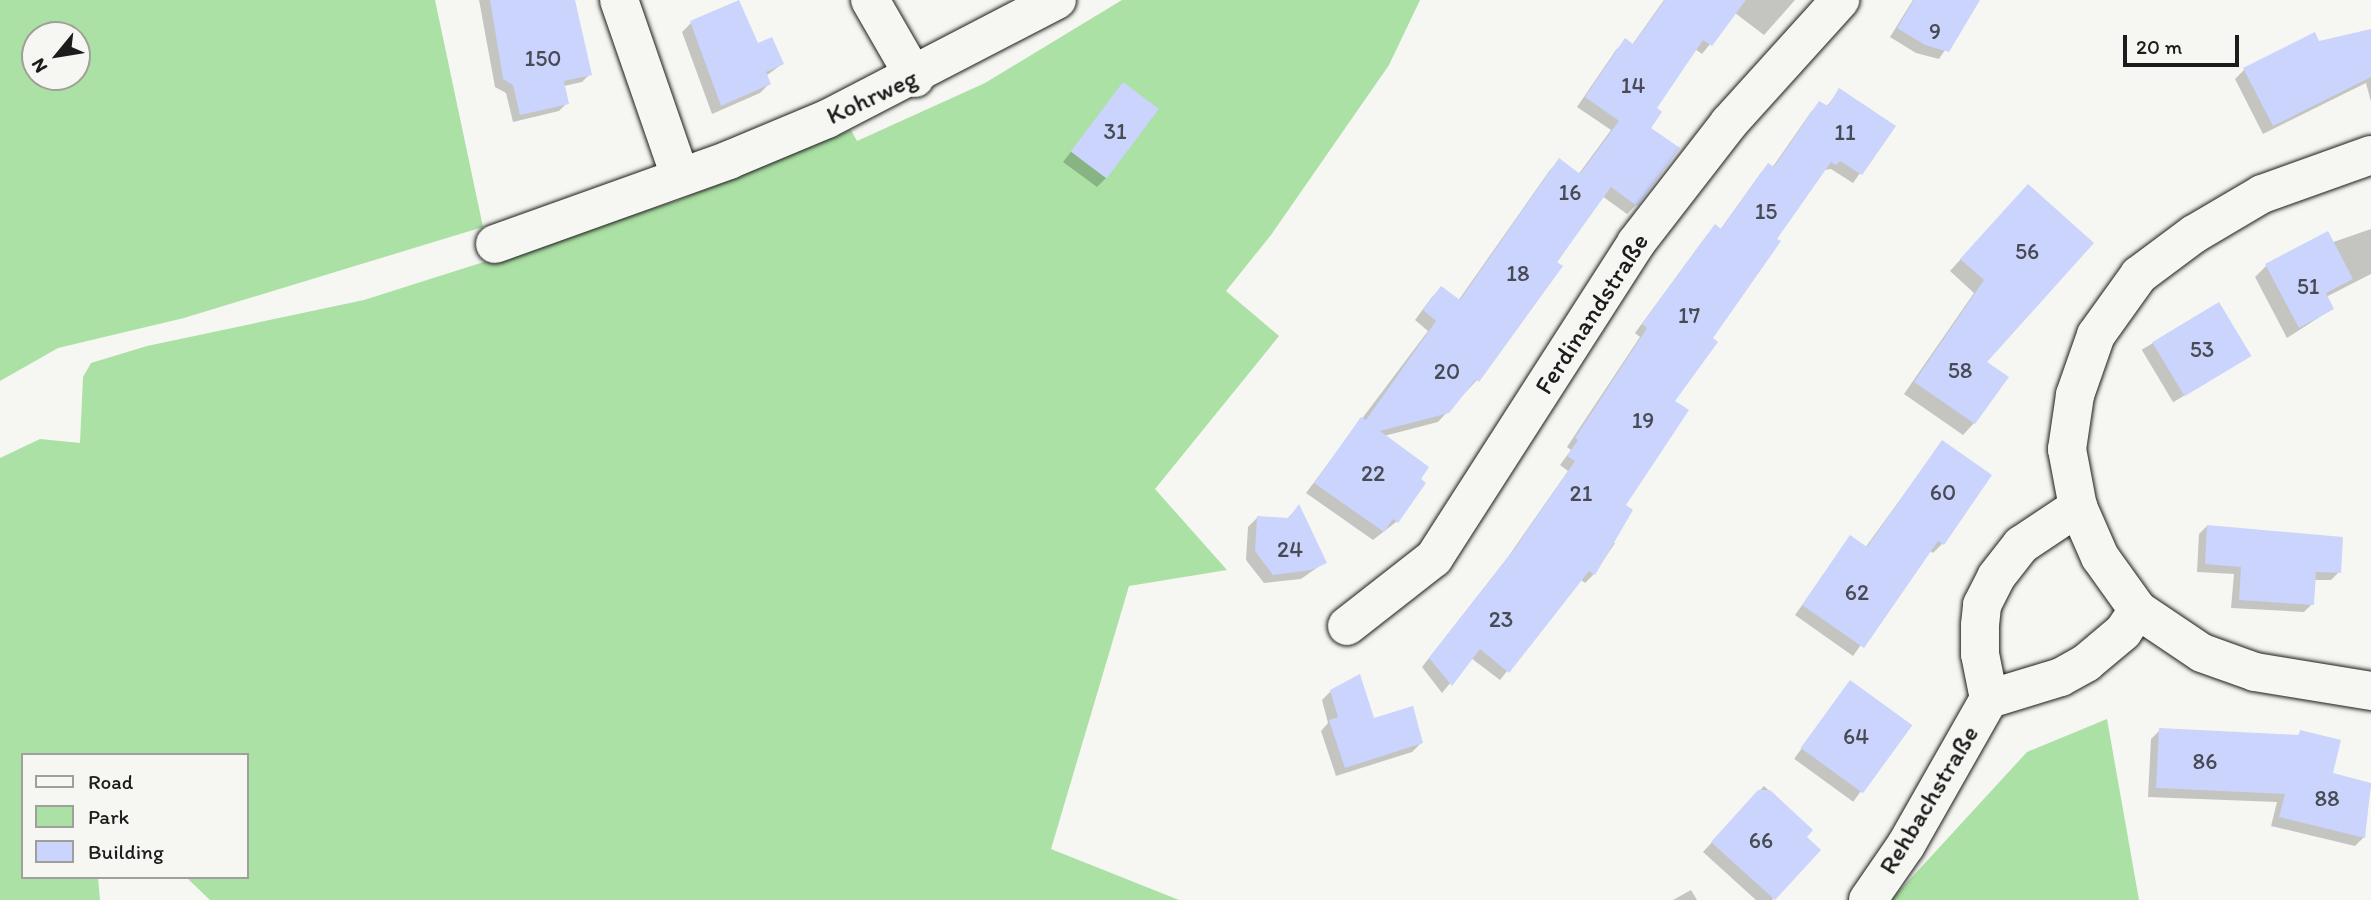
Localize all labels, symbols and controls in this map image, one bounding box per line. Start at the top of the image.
house number: 9 [1929,17,1941,45]
north arrow [21,21,91,91]
scale bar [2126,21,2242,65]
text: 20 m [2136,34,2182,59]
house number: 150 [525,44,561,72]
text: N [26,54,52,77]
street label: Kohrweg [821,62,923,132]
house number: 14 [1621,71,1645,99]
house number: 31 [1103,117,1127,145]
house number: 11 [1834,118,1856,146]
house number: 16 [1559,178,1581,206]
house number: 15 [1755,197,1777,225]
street label: Ferdinandstraße [1528,228,1656,400]
house number: 56 [2015,237,2039,265]
house number: 18 [1506,259,1530,287]
house number: 51 [2297,272,2319,300]
house number: 17 [1678,301,1700,329]
house number: 53 [2190,335,2214,363]
house number: 58 [1948,356,1972,384]
house number: 20 [1434,357,1460,385]
house number: 19 [1632,406,1654,434]
house number: 22 [1361,459,1385,487]
house number: 60 [1930,478,1956,506]
house number: 21 [1570,479,1592,507]
house number: 24 [1277,535,1303,563]
house number: 62 [1845,578,1869,606]
house number: 23 [1489,605,1513,633]
street label: Rehbachstraße [1872,720,1986,880]
house number: 64 [1843,722,1869,750]
house number: 86 [2193,747,2217,775]
legend [21,753,248,879]
text: Road [88,769,133,794]
house number: 88 [2314,784,2340,812]
text: Park [88,804,129,829]
house number: 66 [1749,826,1773,854]
text: Building [88,839,164,864]

